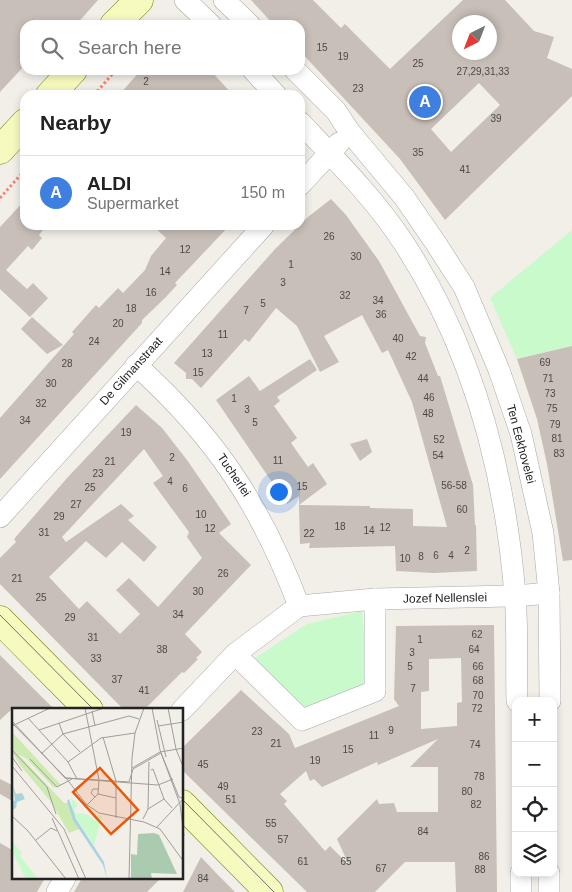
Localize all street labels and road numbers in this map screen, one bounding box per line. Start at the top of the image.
street label: De Gilmanstraat [97,334,166,408]
street label: Ten Eekhovelei [504,403,538,485]
street label: Tucherlei [215,451,253,499]
street label: Jozef Nellenslei [403,590,487,606]

